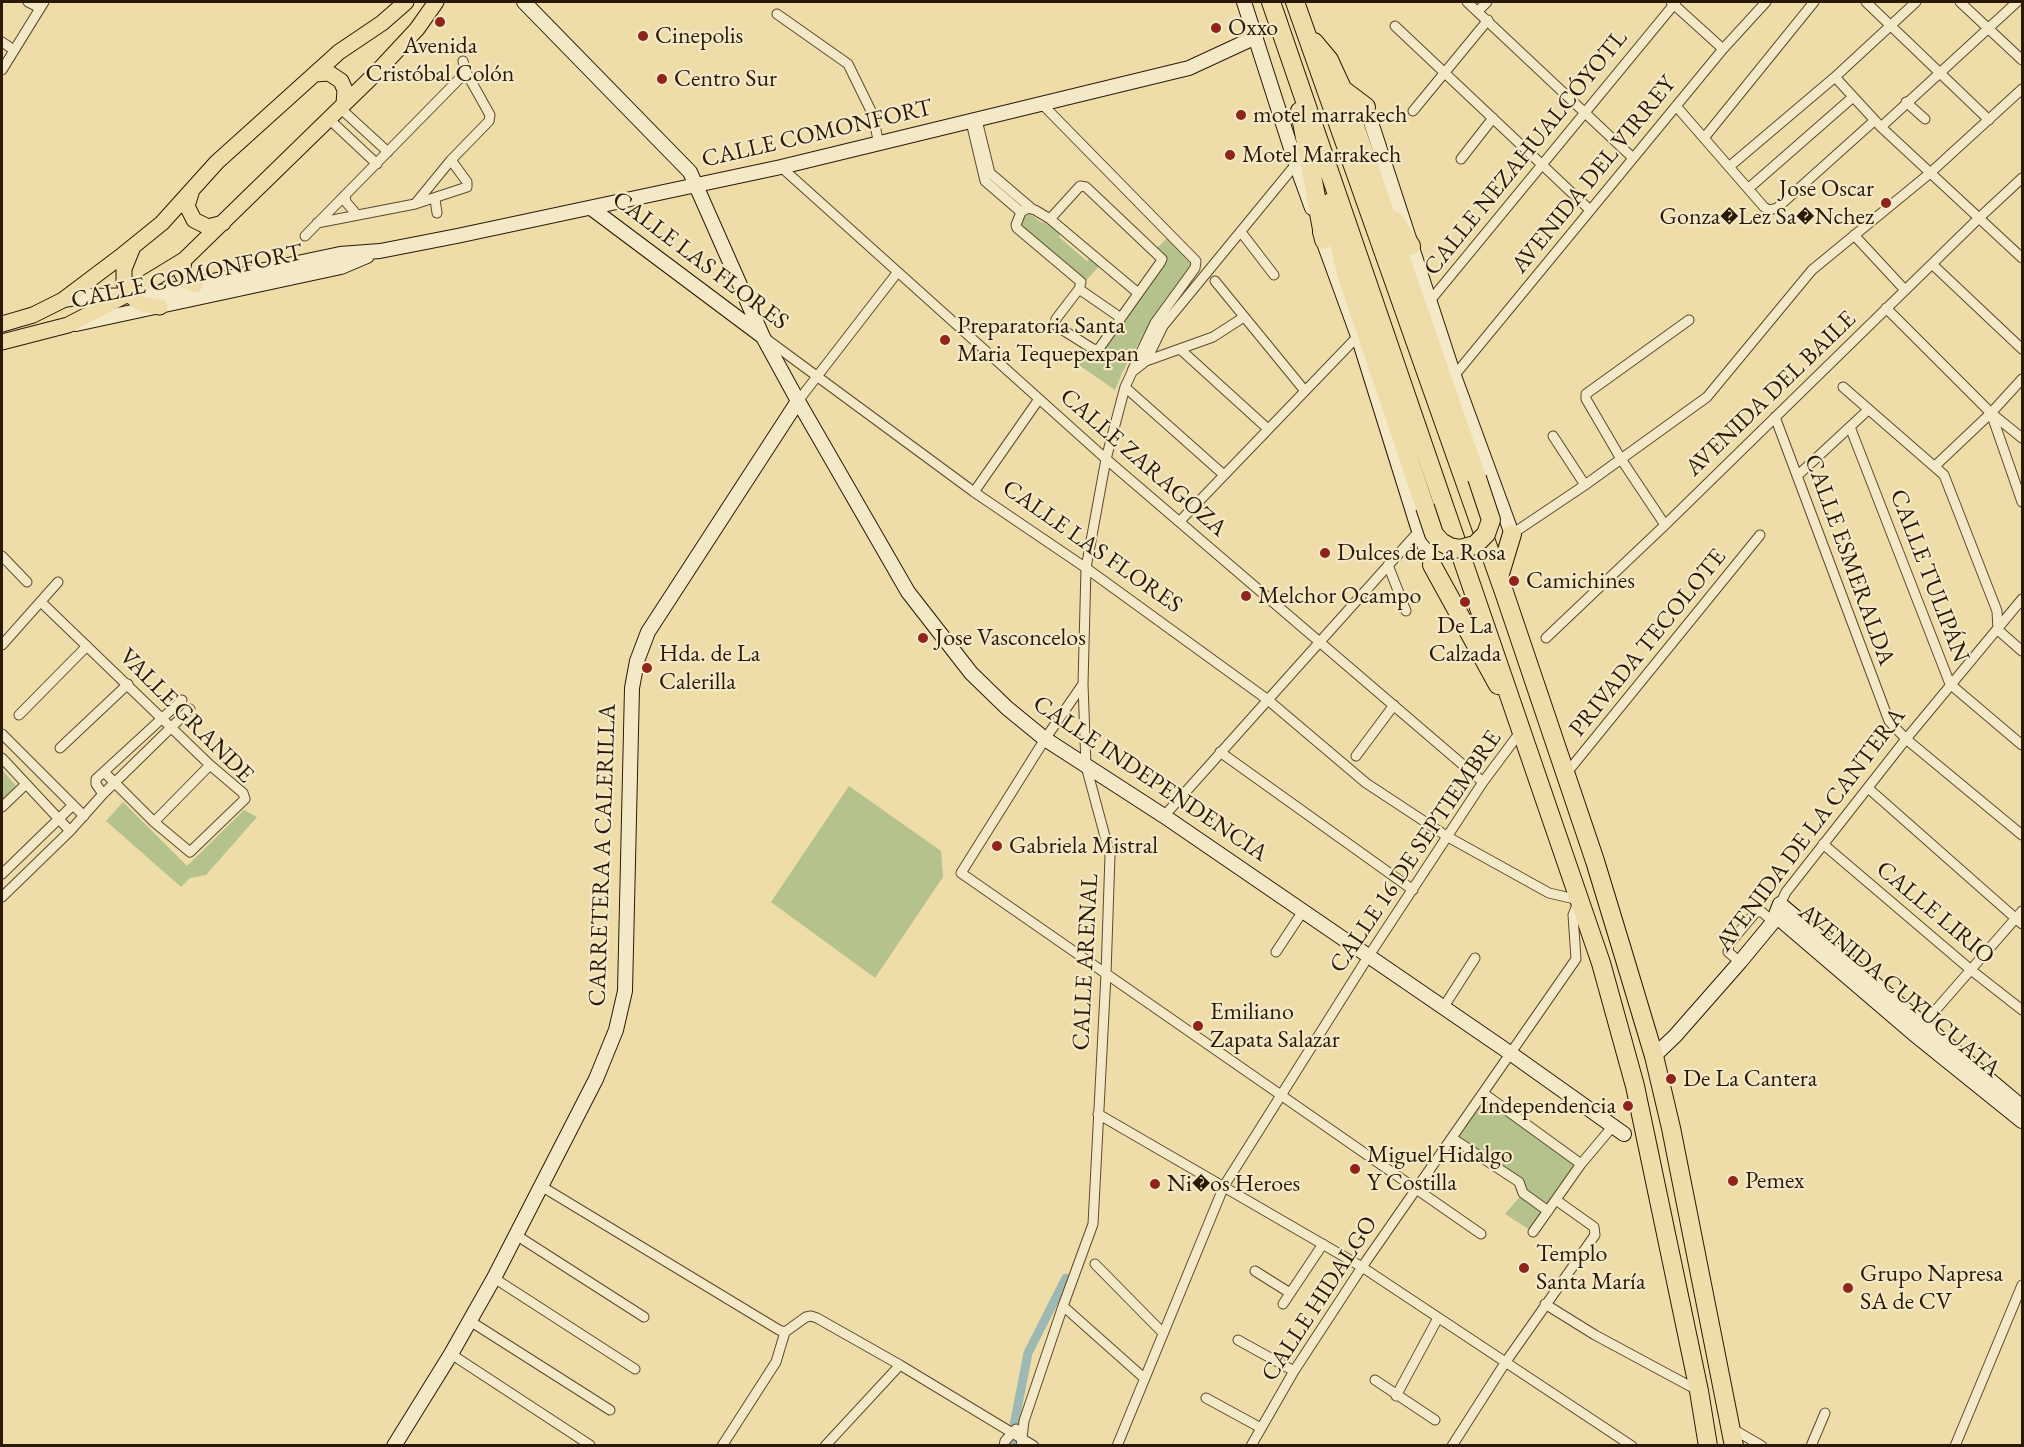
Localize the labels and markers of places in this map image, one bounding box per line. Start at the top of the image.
place label: Oxxo [1228,14,1278,42]
marker: Avenida Cristóbal Colón [433,15,447,29]
marker: Oxxo [1209,21,1223,35]
place label: Cinepolis [655,22,743,50]
marker: Cinepolis [636,29,650,43]
place label: Avenida Cristóbal Colón [366,32,514,88]
place label: Centro Sur [674,65,777,93]
marker: Centro Sur [655,72,669,86]
place label: motel marrakech [1253,101,1407,129]
marker: motel marrakech [1234,108,1248,122]
place label: Motel Marrakech [1242,141,1401,169]
marker: Motel Marrakech [1223,148,1237,162]
place label: Jose Oscar Gonza�Lez Sa�Nchez [1660,175,1874,231]
marker: Jose Oscar Gonza�Lez Sa�Nchez [1879,196,1893,210]
place label: Preparatoria Santa Maria Tequepexpan [957,312,1139,368]
marker: Preparatoria Santa Maria Tequepexpan [938,333,952,347]
place label: Dulces de La Rosa [1337,539,1506,567]
marker: Dulces de La Rosa [1318,546,1332,560]
place label: Camichines [1526,567,1635,595]
marker: Camichines [1507,574,1521,588]
place label: Melchor Ocampo [1258,582,1421,610]
marker: Melchor Ocampo [1239,589,1253,603]
marker: De La Calzada [1458,595,1472,609]
place label: De La Calzada [1429,612,1501,668]
place label: Jose Vasconcelos [935,624,1086,652]
marker: Jose Vasconcelos [916,631,930,645]
place label: Hda. de La Calerilla [659,640,760,696]
marker: Hda. de La Calerilla [640,661,654,675]
place label: Gabriela Mistral [1009,832,1158,860]
marker: Gabriela Mistral [990,839,1004,853]
place label: Emiliano Zapata Salazar [1210,998,1340,1054]
marker: Emiliano Zapata Salazar [1191,1019,1205,1033]
place label: De La Cantera [1683,1065,1817,1093]
marker: De La Cantera [1664,1072,1678,1086]
place label: Independencia [1480,1092,1616,1120]
marker: Independencia [1621,1099,1635,1113]
place label: Miguel Hidalgo Y Costilla [1367,1141,1513,1197]
marker: Miguel Hidalgo Y Costilla [1348,1162,1362,1176]
place label: Pemex [1745,1167,1804,1195]
place label: Ni�os Heroes [1167,1170,1300,1198]
marker: Pemex [1726,1174,1740,1188]
marker: Ni�os Heroes [1148,1177,1162,1191]
place label: Templo Santa María [1536,1240,1646,1296]
place label: Grupo Napresa SA de CV [1860,1260,2003,1316]
marker: Templo Santa María [1517,1261,1531,1275]
marker: Grupo Napresa SA de CV [1841,1281,1855,1295]

